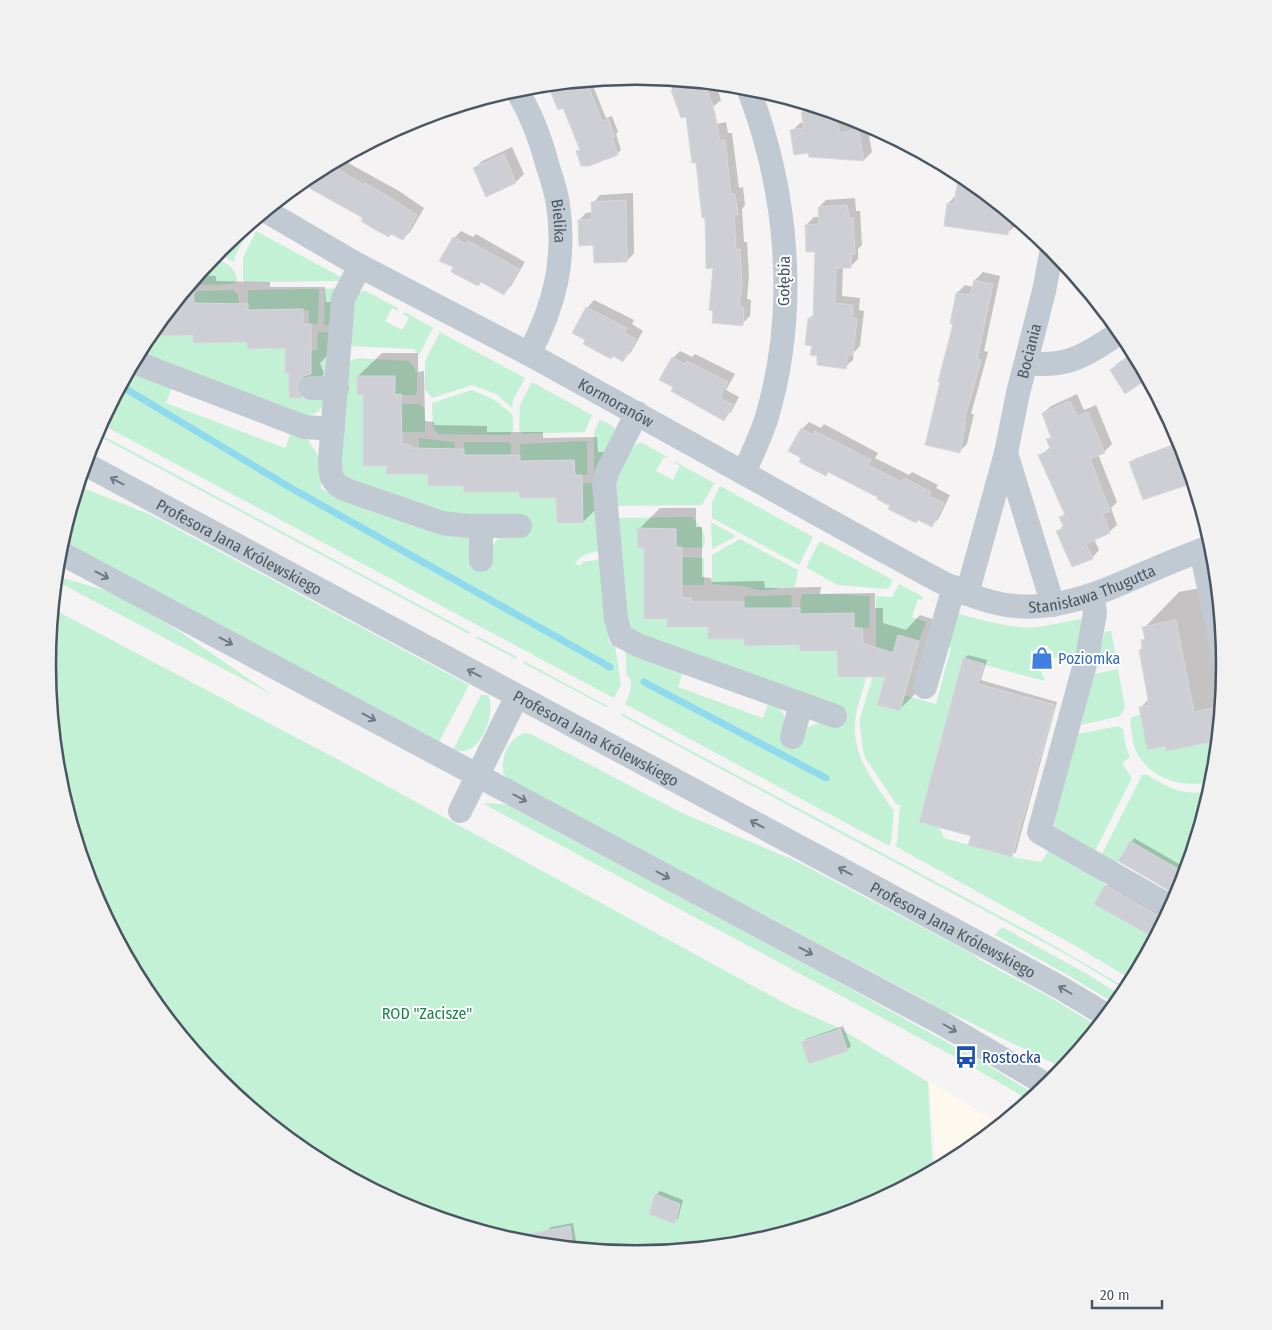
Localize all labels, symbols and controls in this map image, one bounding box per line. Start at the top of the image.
street label: Bielika [548,198,570,243]
street label: Gołębia [774,255,794,306]
street label: Bociania [1013,321,1045,380]
street label: Kormoranów [575,374,658,431]
one-way arrow [110,475,125,485]
street label: Profesora Jana Królewskiego [153,495,325,599]
street label: Stanisława Thugutta [1028,560,1158,616]
one-way arrow [94,570,109,580]
one-way arrow [218,637,233,646]
shop icon: Poziomka [1029,645,1055,671]
place label: Poziomka [1058,649,1120,668]
one-way arrow [467,668,482,678]
street label: Profesora Jana Królewskiego [510,686,682,790]
one-way arrow [362,713,376,723]
one-way arrow [512,794,527,803]
one-way arrow [750,819,765,828]
one-way arrow [837,866,852,876]
one-way arrow [655,871,670,880]
street label: Profesora Jana Królewskiego [867,877,1039,982]
one-way arrow [799,946,814,956]
one-way arrow [1057,985,1072,995]
park label: ROD "Zacisze" [382,1004,472,1023]
one-way arrow [942,1023,957,1033]
bus stop icon: Rostocka [953,1044,979,1070]
place label: Rostocka [982,1048,1041,1067]
scale bar [1092,1278,1162,1310]
text: 20 m [1100,1286,1130,1304]

